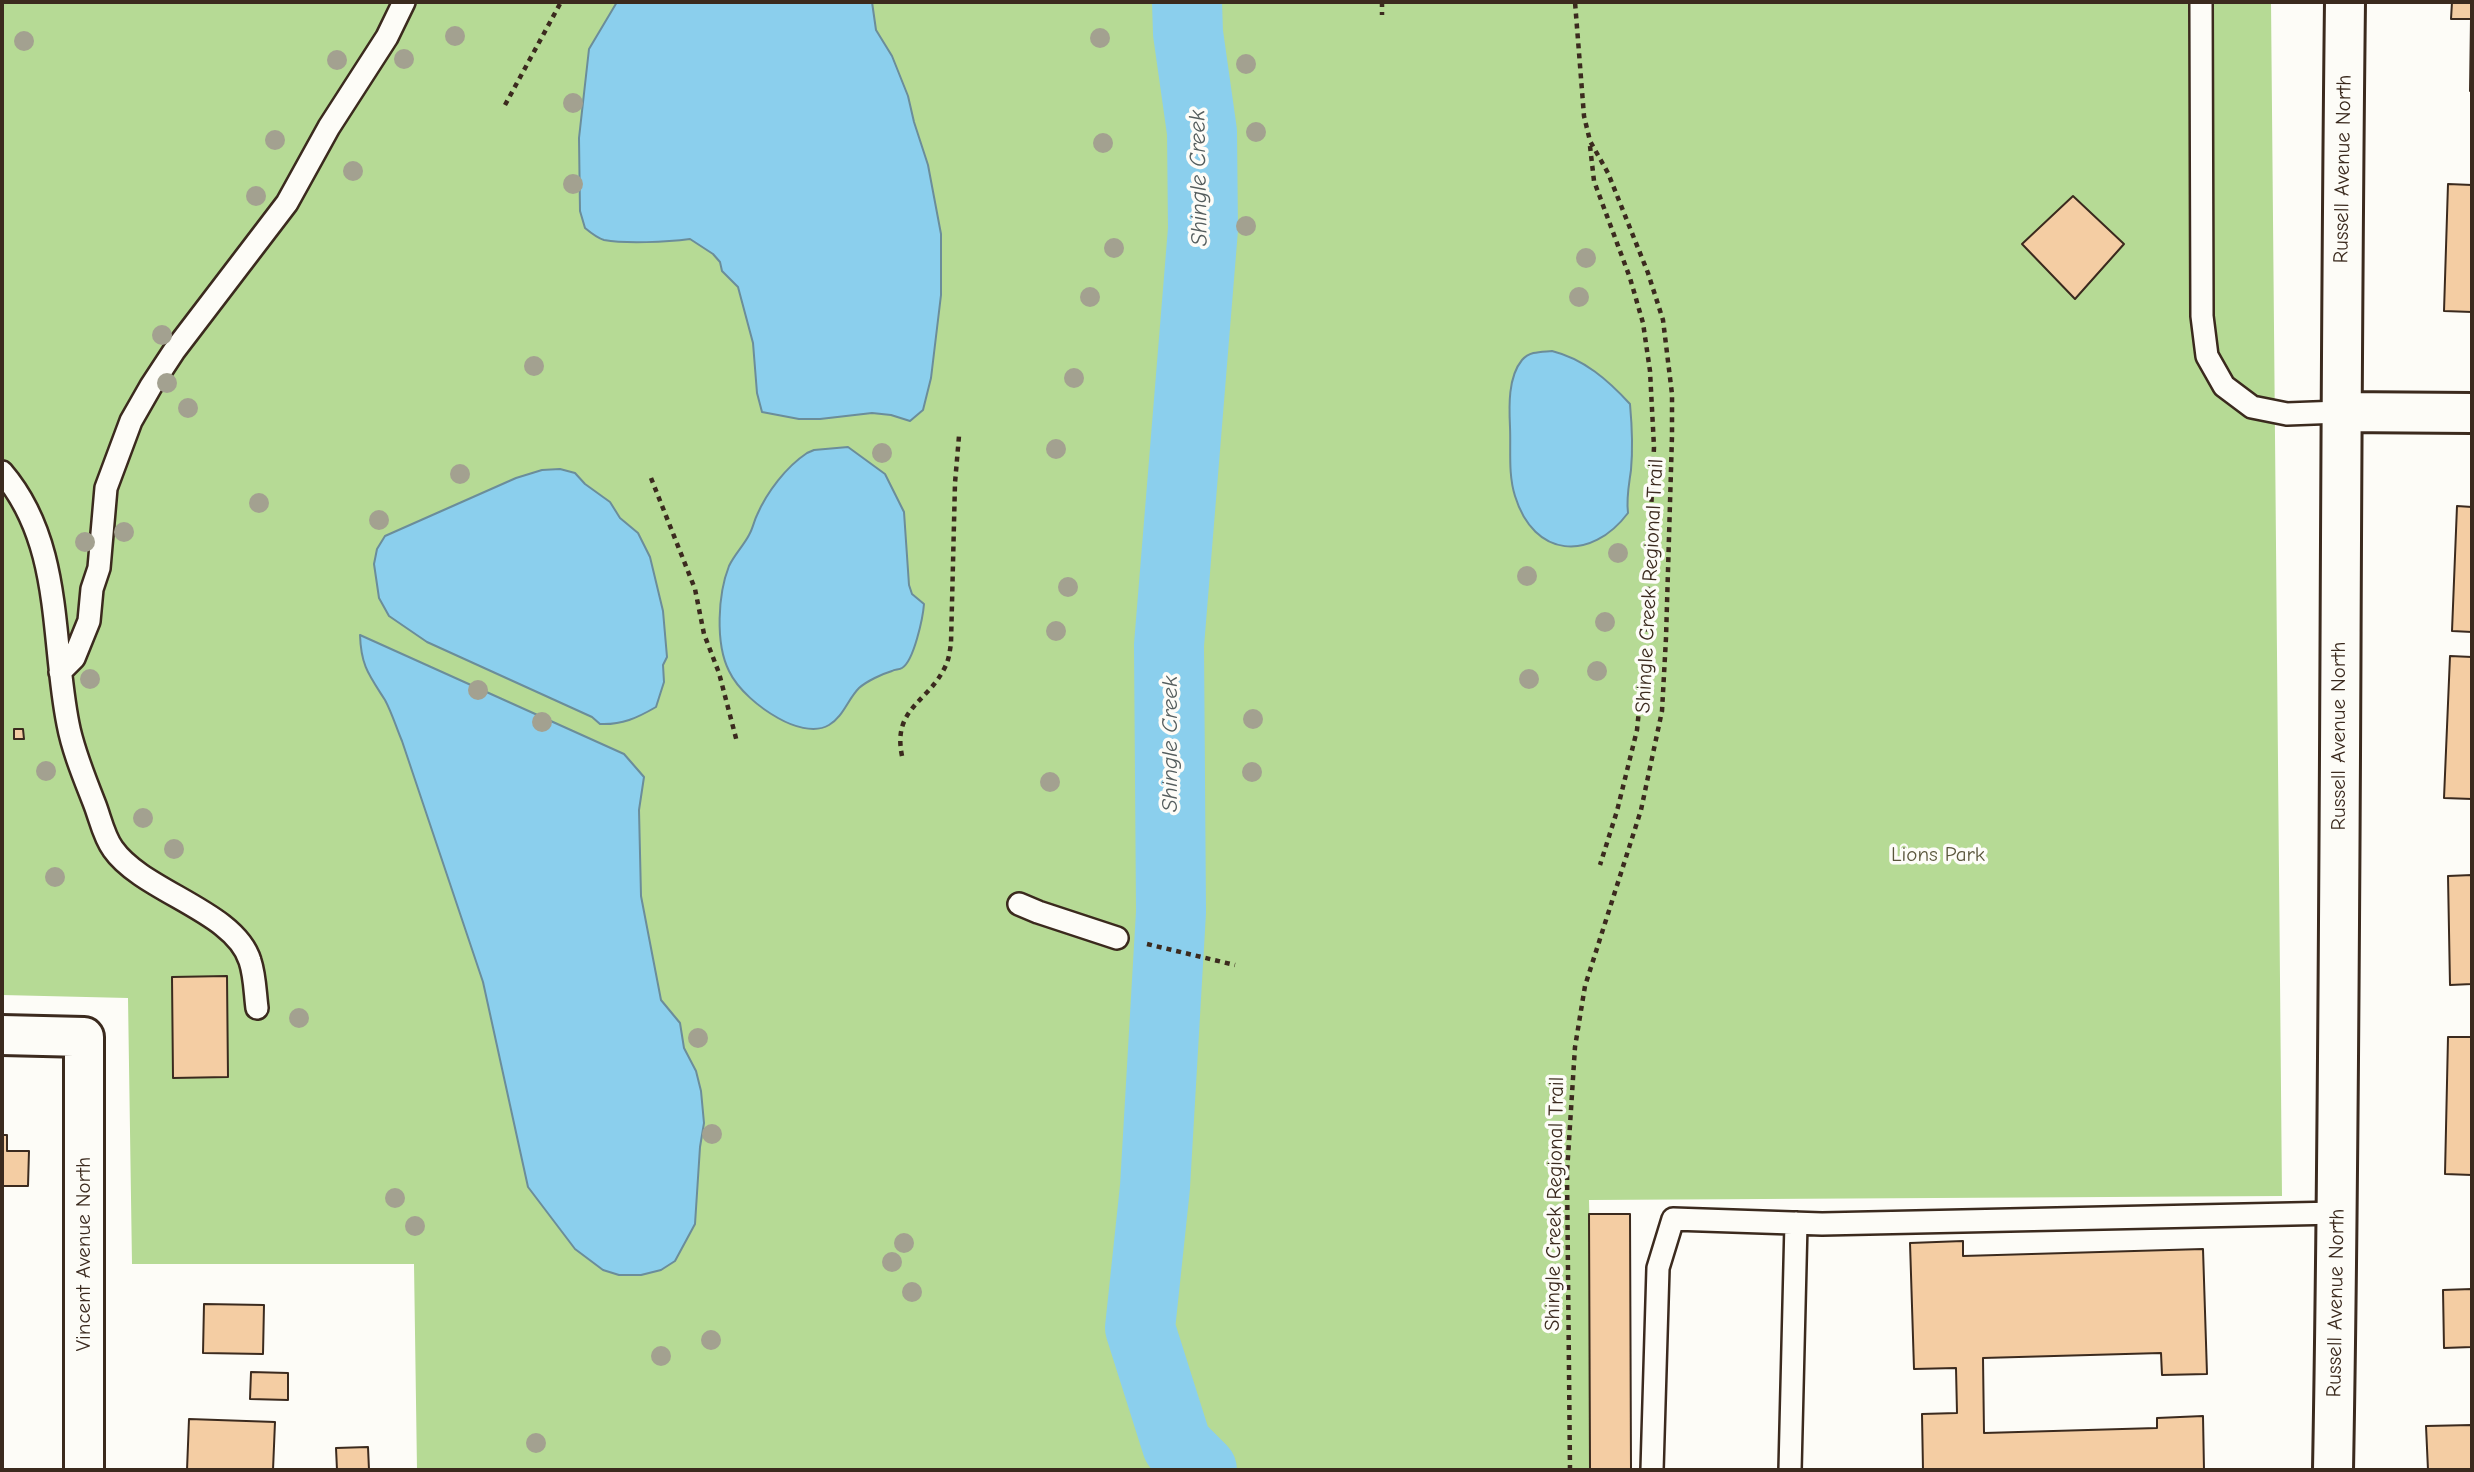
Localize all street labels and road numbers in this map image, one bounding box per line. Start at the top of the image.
street label: Russell Avenue North [2329,74,2357,264]
street label: Shingle Creek Regional Trail [1631,458,1669,714]
street label: Russell Avenue North [2326,642,2352,830]
street label: Shingle Creek Regional Trail [1540,1077,1570,1331]
street label: Vincent Avenue North [71,1157,97,1351]
street label: Russell Avenue North [2322,1208,2350,1398]

